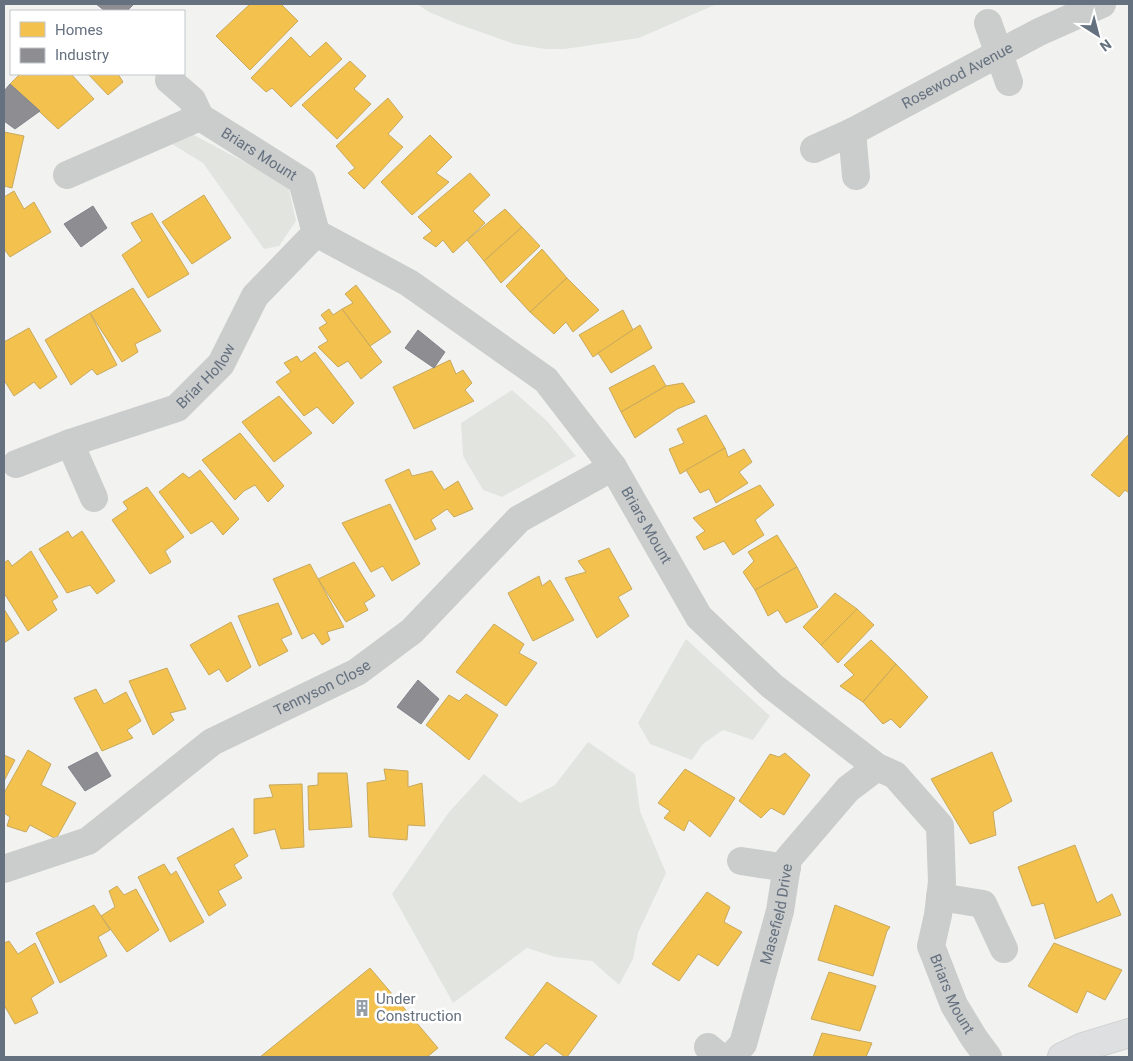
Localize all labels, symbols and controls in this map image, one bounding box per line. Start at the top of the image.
legend [10,10,185,75]
north arrow [1073,10,1123,60]
text: Homes [55,21,103,39]
text: N [1097,36,1114,55]
street label: Rosewood Avenue [899,39,1016,113]
text: Industry [55,46,109,64]
street label: Briars Mount [218,124,300,185]
street label: Briar Hollow [173,340,239,412]
street label: Briars Mount [617,484,676,567]
street label: Tennyson Close [271,656,374,720]
street label: Masefield Drive [757,862,796,967]
street label: Briars Mount [926,952,978,1037]
place label: Under Construction [376,990,462,1025]
building icon: Under Construction [352,998,372,1018]

